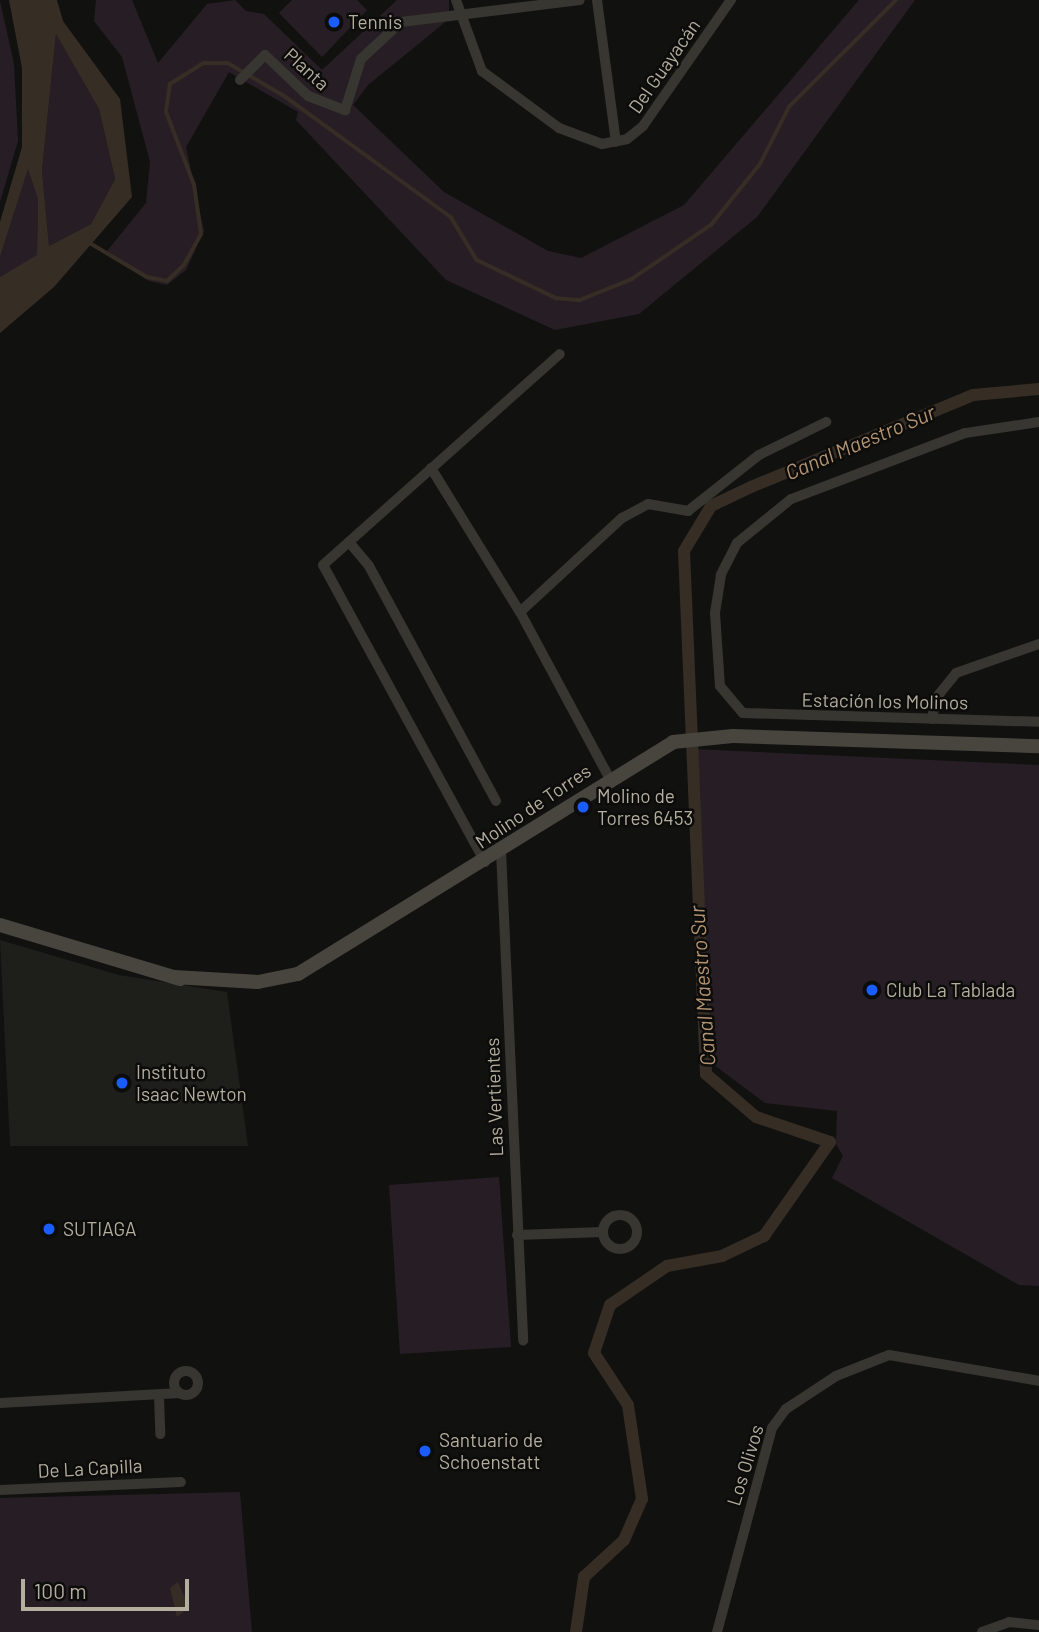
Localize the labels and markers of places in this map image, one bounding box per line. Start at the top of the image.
place label: Tennis [348,11,402,33]
marker: Tennis [326,14,342,30]
place label: Molino de Torres 6453 [597,785,693,829]
marker: Molino de Torres 6453 [575,799,591,815]
place label: Club La Tablada [886,979,1015,1001]
marker: Club La Tablada [864,982,880,998]
place label: Instituto Isaac Newton [136,1061,247,1105]
marker: Instituto Isaac Newton [114,1075,130,1091]
place label: SUTIAGA [63,1218,137,1240]
marker: SUTIAGA [41,1221,57,1237]
place label: Santuario de Schoenstatt [439,1429,543,1473]
marker: Santuario de Schoenstatt [417,1443,433,1459]

